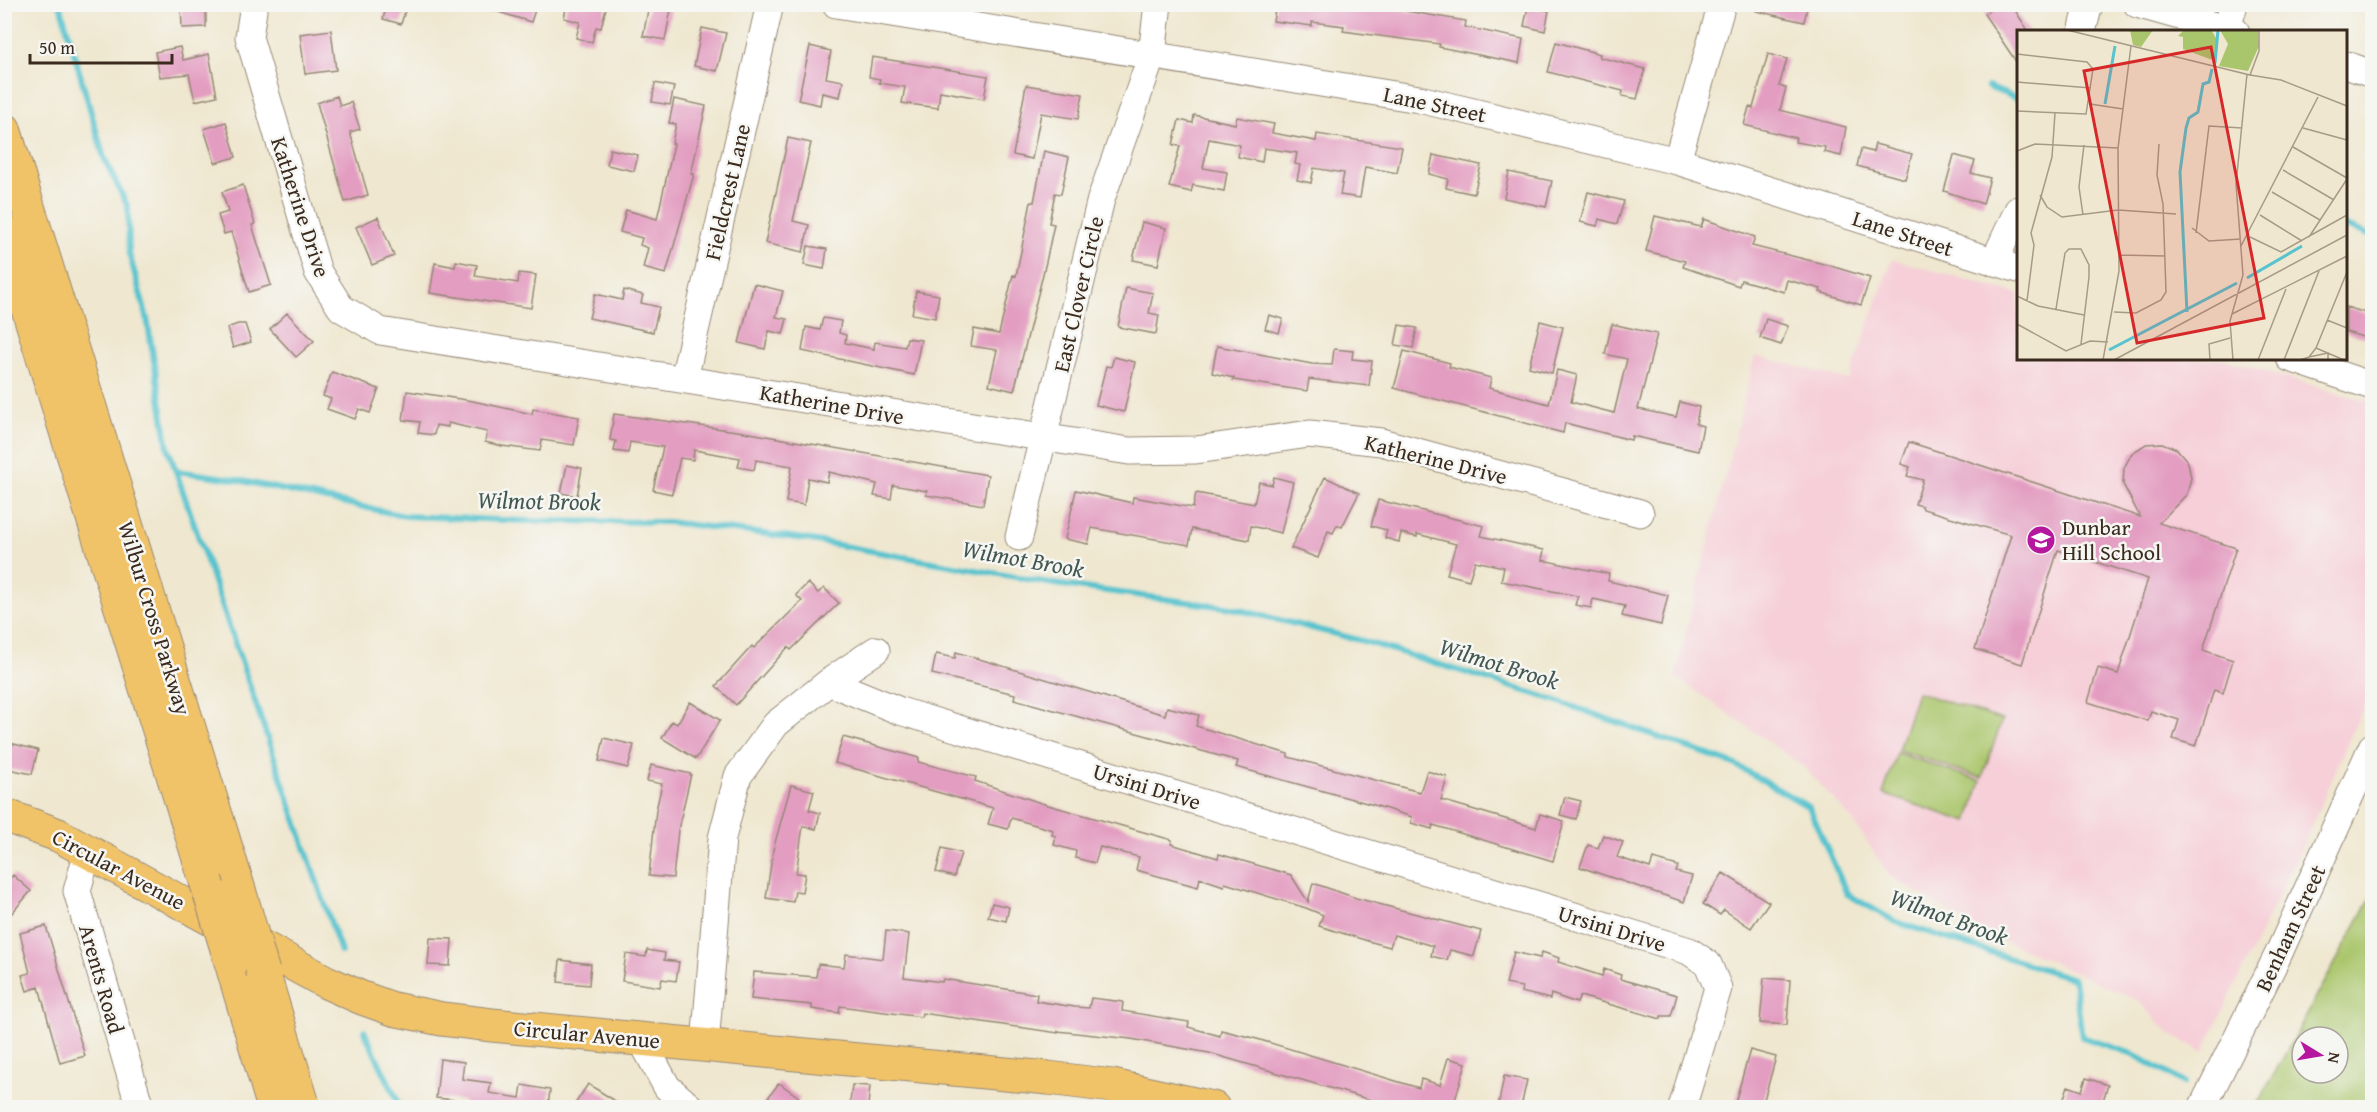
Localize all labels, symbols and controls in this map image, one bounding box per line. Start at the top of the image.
scale bar [30,27,172,65]
inset map [2017,30,2347,360]
text: 50 m [39,34,75,61]
street label: Lane Street [1381,78,1490,131]
street label: Fieldcrest Lane [696,121,758,263]
street label: Katherine Drive [263,133,339,281]
street label: Lane Street [1848,202,1958,264]
street label: East Clover Circle [1044,213,1112,375]
street label: Katherine Drive [757,376,907,432]
street label: Katherine Drive [1361,426,1511,492]
water label: Wilmot Brook [477,482,601,519]
place label: Dunbar Hill School [2062,511,2161,568]
street label: Wilbur Cross Parkway [110,517,200,719]
school or university icon: Dunbar Hill School [2025,524,2057,556]
water label: Wilmot Brook [959,531,1087,586]
water label: Wilmot Brook [1435,629,1563,698]
street label: Ursini Drive [1089,754,1205,818]
street label: Circular Avenue [47,820,191,918]
street label: Benham Street [2247,859,2333,997]
water label: Wilmot Brook [1885,879,2013,954]
street label: Ursini Drive [1554,896,1670,960]
street label: Arents Road [71,921,133,1038]
street label: Circular Avenue [513,1012,661,1056]
north arrow [2290,1025,2350,1085]
text: N [2322,1050,2348,1066]

